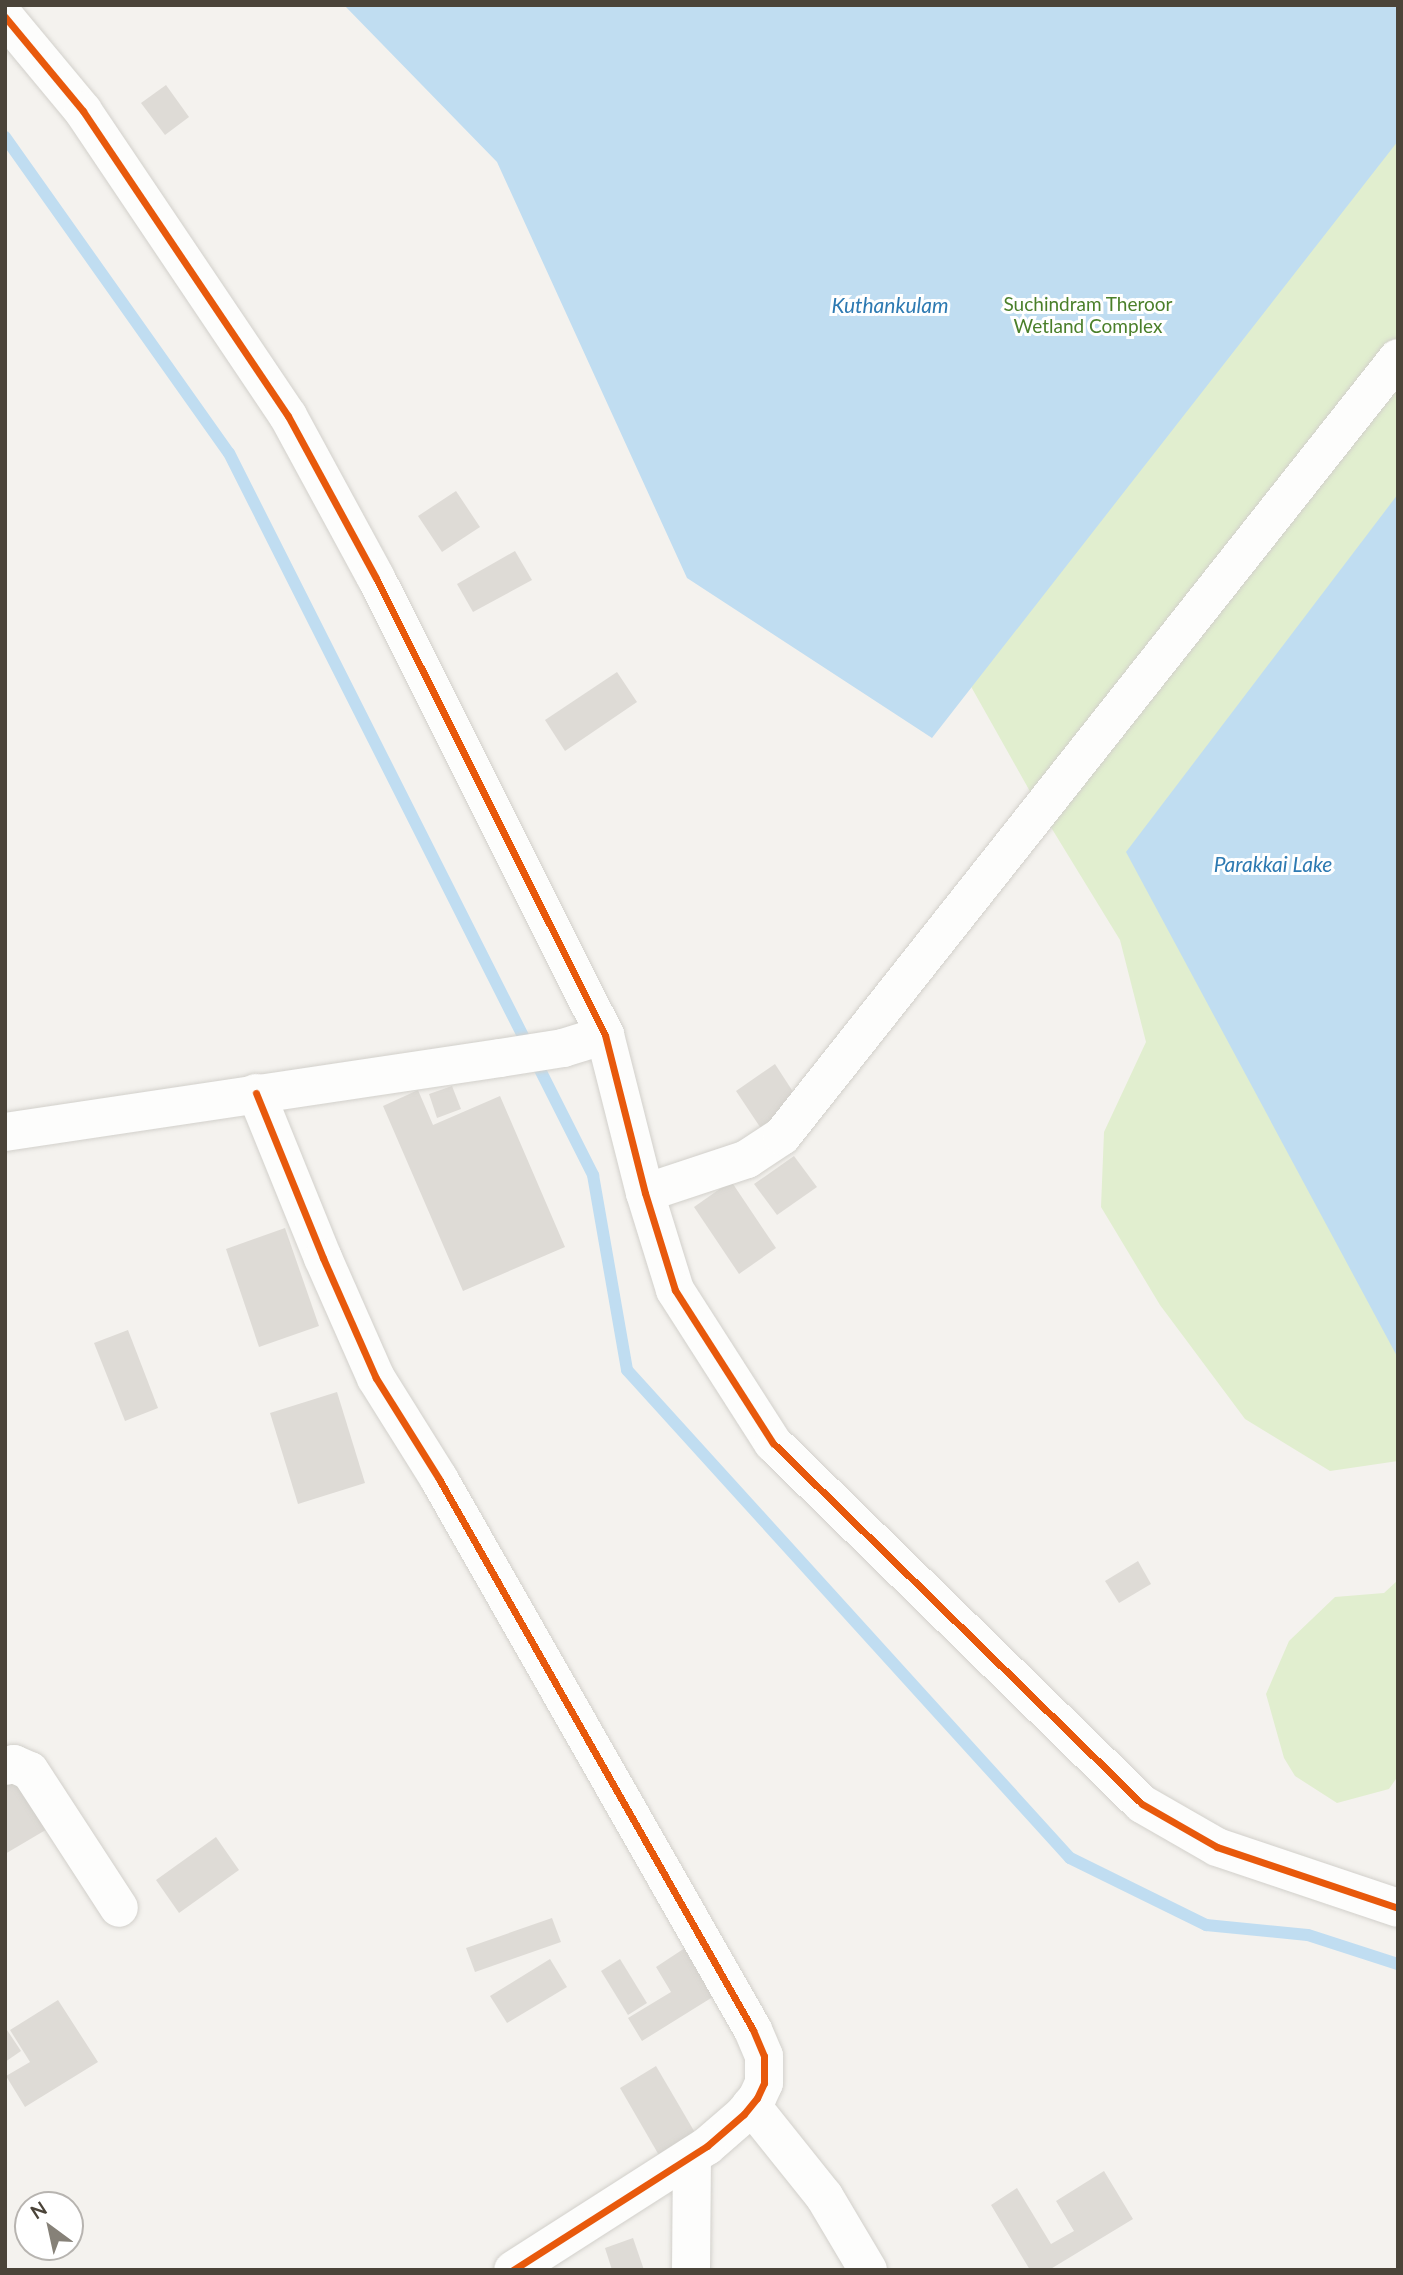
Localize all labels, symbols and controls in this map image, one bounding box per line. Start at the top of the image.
water label: Kuthankulam [831,292,949,318]
park label: Suchindram Theroor Wetland Complex [1003,293,1173,337]
water label: Parakkai Lake [1214,851,1332,877]
north arrow [14,2191,84,2261]
text: N [26,2196,51,2223]

